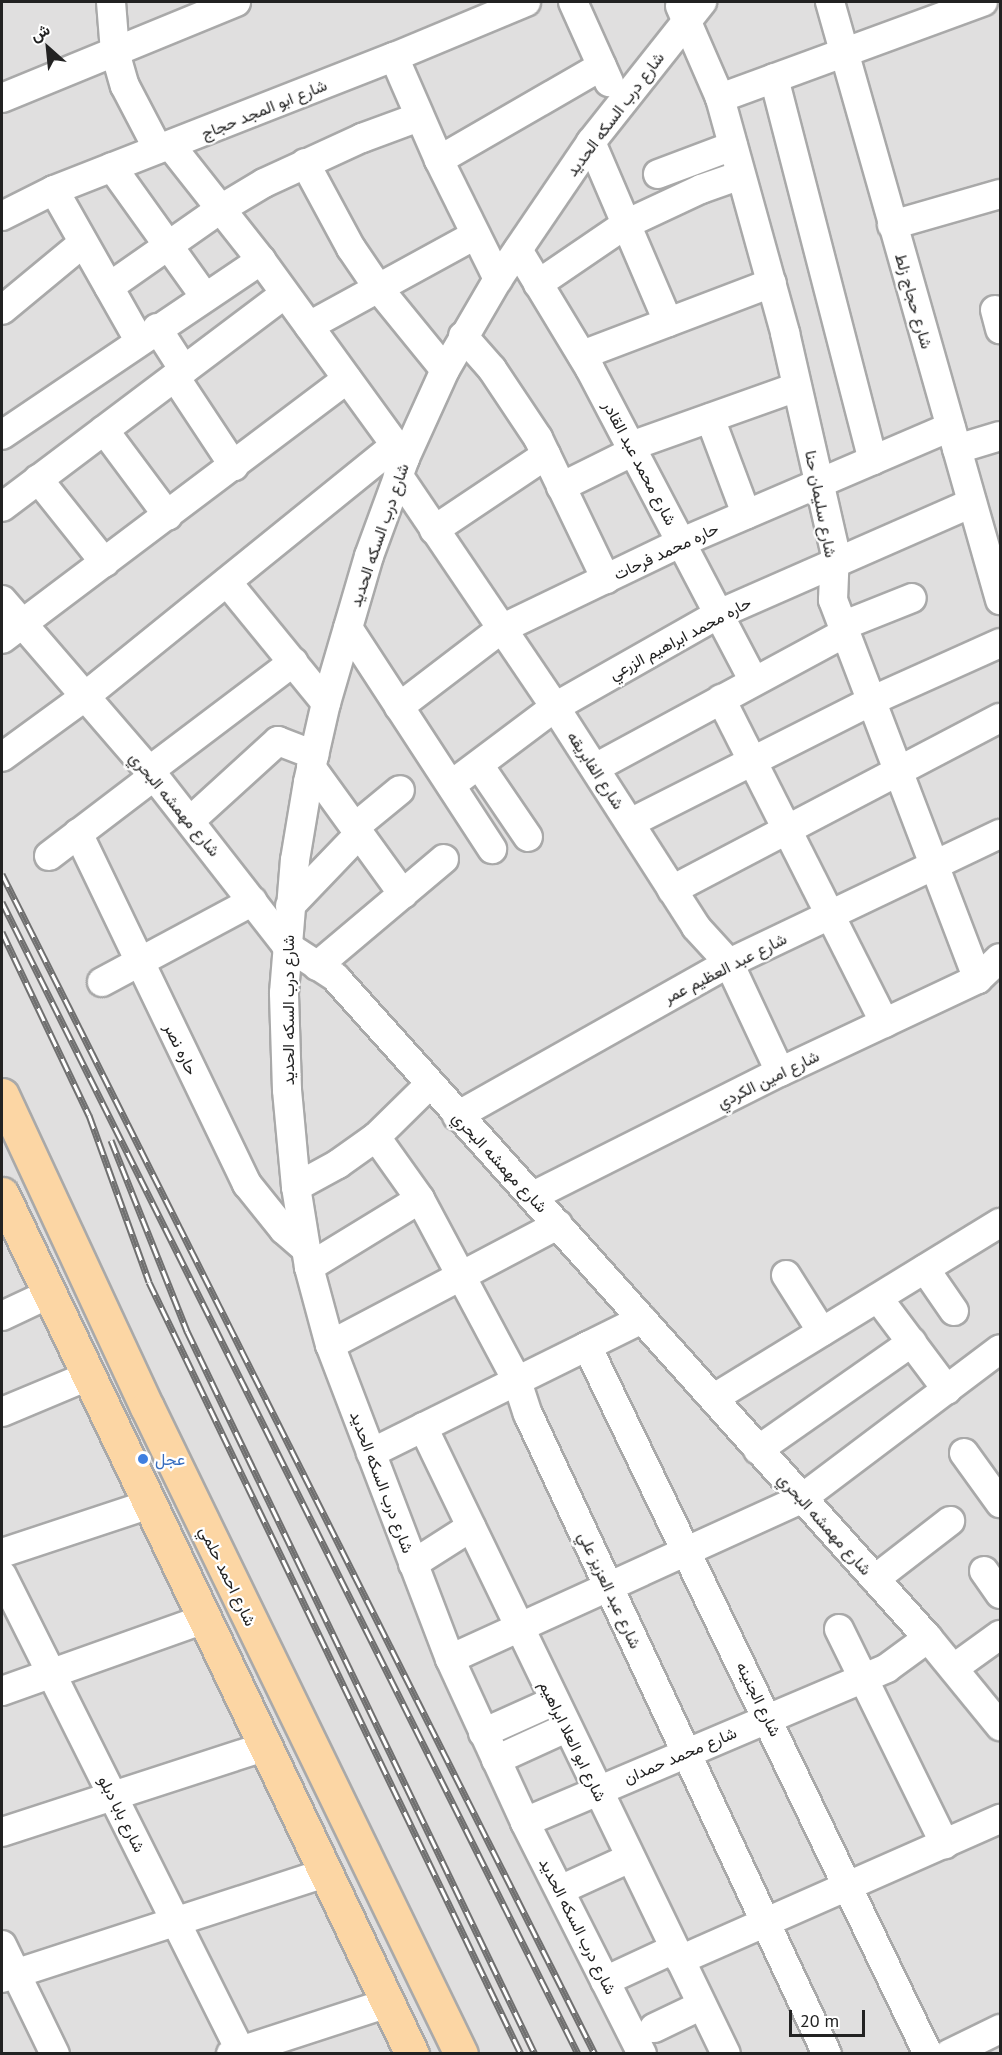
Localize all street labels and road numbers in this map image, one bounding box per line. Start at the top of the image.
street label: شارع درب السكه الحديد [562,48,668,180]
street label: شارع ابو المجد حجاج [198,75,330,143]
street label: شارع حجاج زلط [891,251,937,351]
street label: شارع محمد عبد القادر [599,398,681,528]
street label: شارع سليمان حنا [801,449,841,559]
street label: شارع درب السكه الحديد [345,461,413,609]
street label: حاره محمد فرحات [611,518,721,584]
street label: حاره محمد ابراهيم الزرعي [606,592,754,684]
street label: شارع الفابريقه [564,727,628,813]
street label: شارع مهمشه البحري [126,748,224,860]
street label: شارع عبد العظيم عمر [660,929,790,1007]
street label: شارع درب السكه الحديد [278,935,298,1085]
street label: حاره نصر [160,1020,202,1078]
street label: شارع امين الكردي [714,1046,822,1112]
street label: شارع مهمشه البحري [448,1108,552,1216]
street label: شارع درب السكه الحديد [346,1408,418,1556]
street label: شارع مهمشه البحري [774,1469,876,1579]
street label: شارع احمد حلمي [196,1523,260,1629]
street label: شارع عبد العزيز علي [575,1529,645,1651]
street label: شارع الجنينه [733,1659,785,1739]
street label: شارع ابو العلا ابراهيم [535,1677,611,1805]
street label: شارع محمد حمدان [621,1723,739,1787]
street label: شارع بابا دبلو [95,1773,149,1855]
street label: شارع درب السكه الحديد [535,1855,621,1997]

